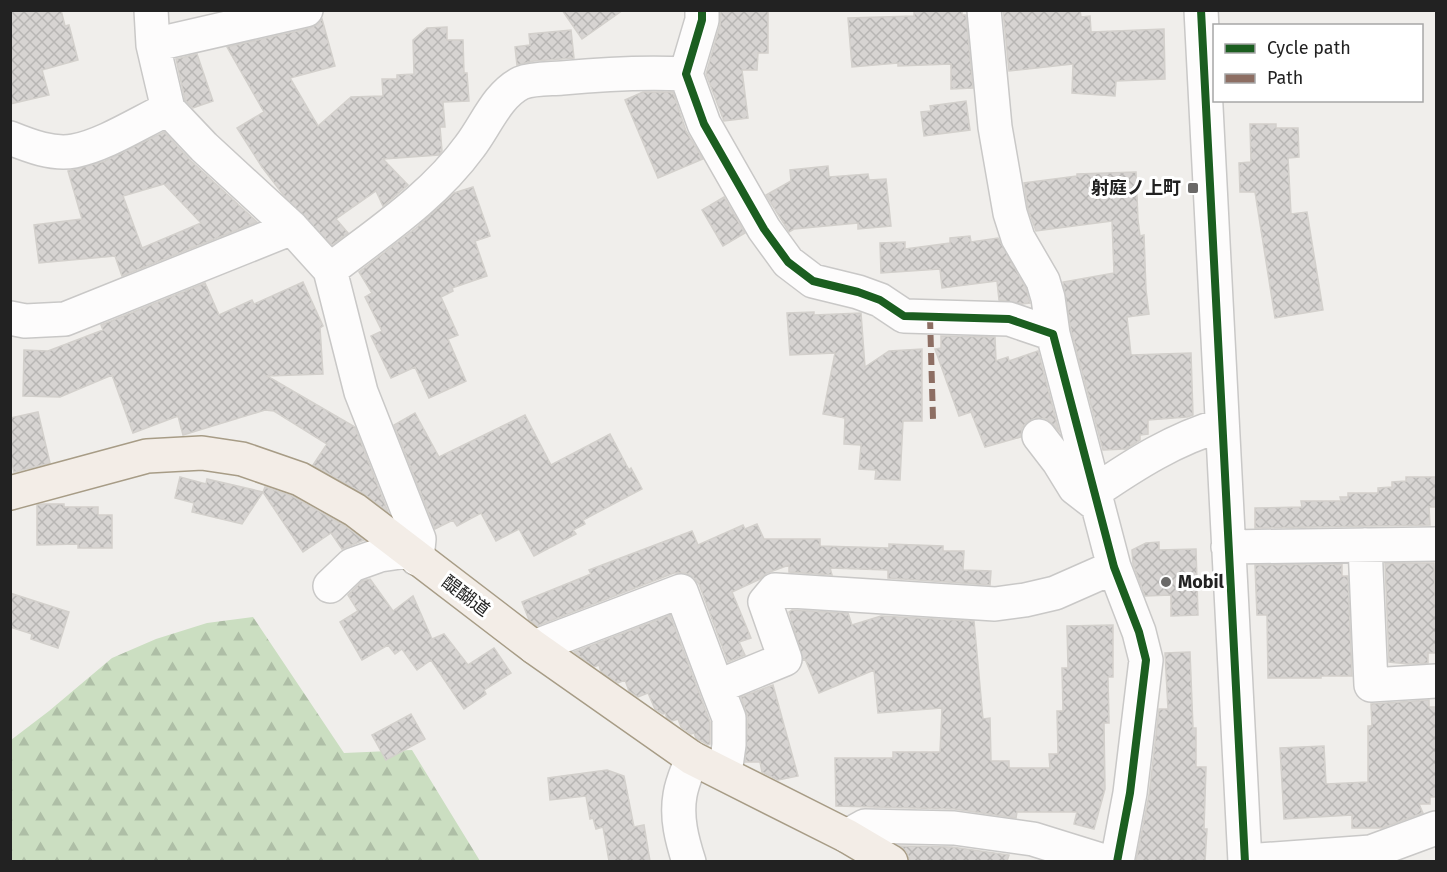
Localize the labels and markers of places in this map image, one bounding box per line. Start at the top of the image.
place label: 射庭ノ上町 [1091,177,1181,199]
marker: 射庭ノ上町 [1186,181,1200,195]
place label: Mobil [1178,571,1224,593]
marker: Mobil [1159,575,1173,589]

